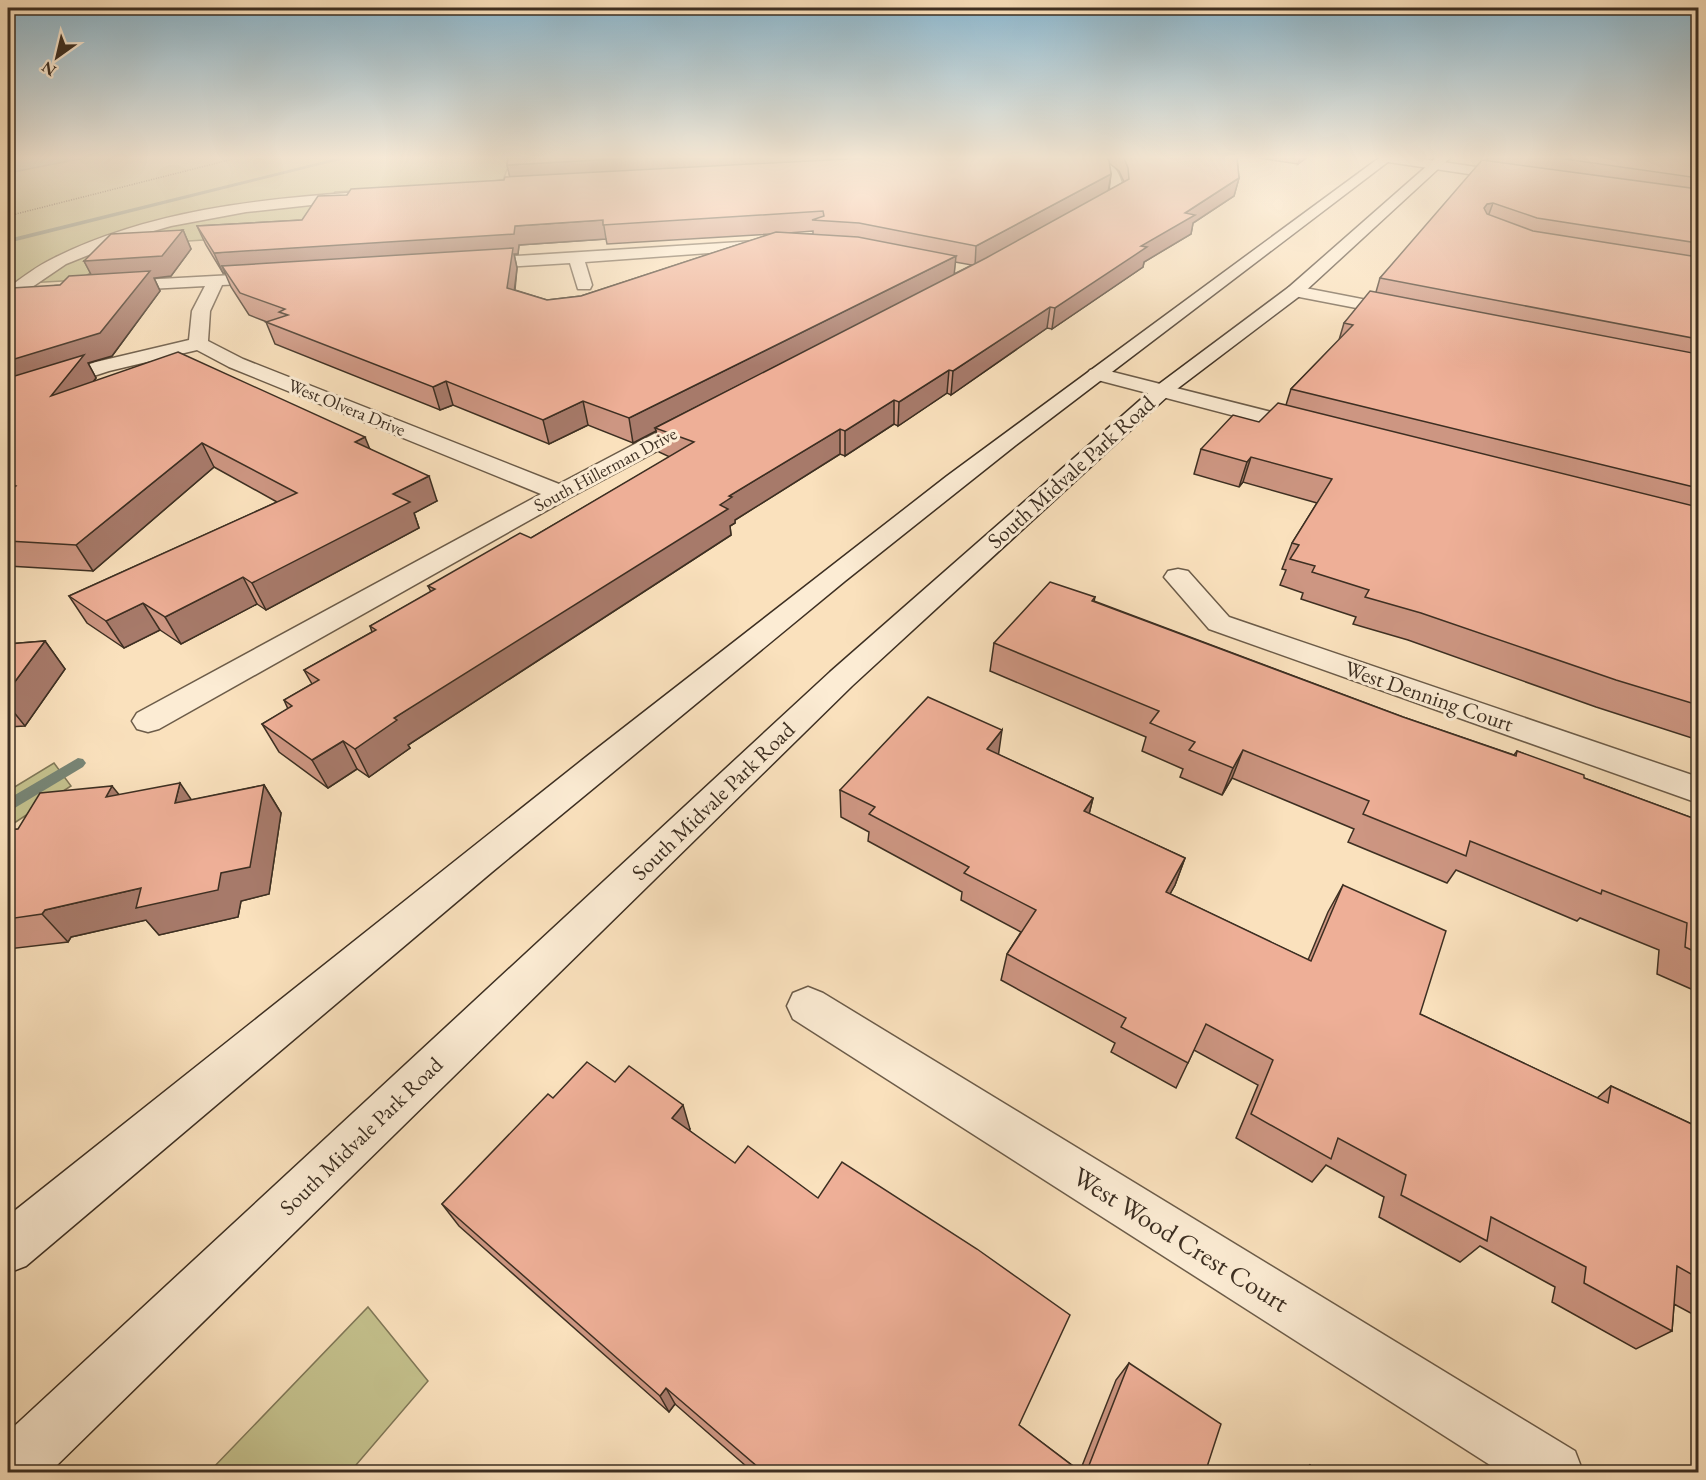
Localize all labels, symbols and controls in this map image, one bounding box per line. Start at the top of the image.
north arrow [27,27,87,87]
text: N [38,57,60,81]
street label: West Olvera Drive [285,373,409,441]
street label: South Midvale Park Road [981,388,1162,555]
street label: South Hillerman Drive [530,422,680,516]
street label: West Denning Court [1341,654,1517,739]
street label: South Midvale Park Road [625,715,801,886]
street label: South Midvale Park Road [273,1050,449,1221]
street label: West Wood Crest Court [1066,1158,1296,1320]

